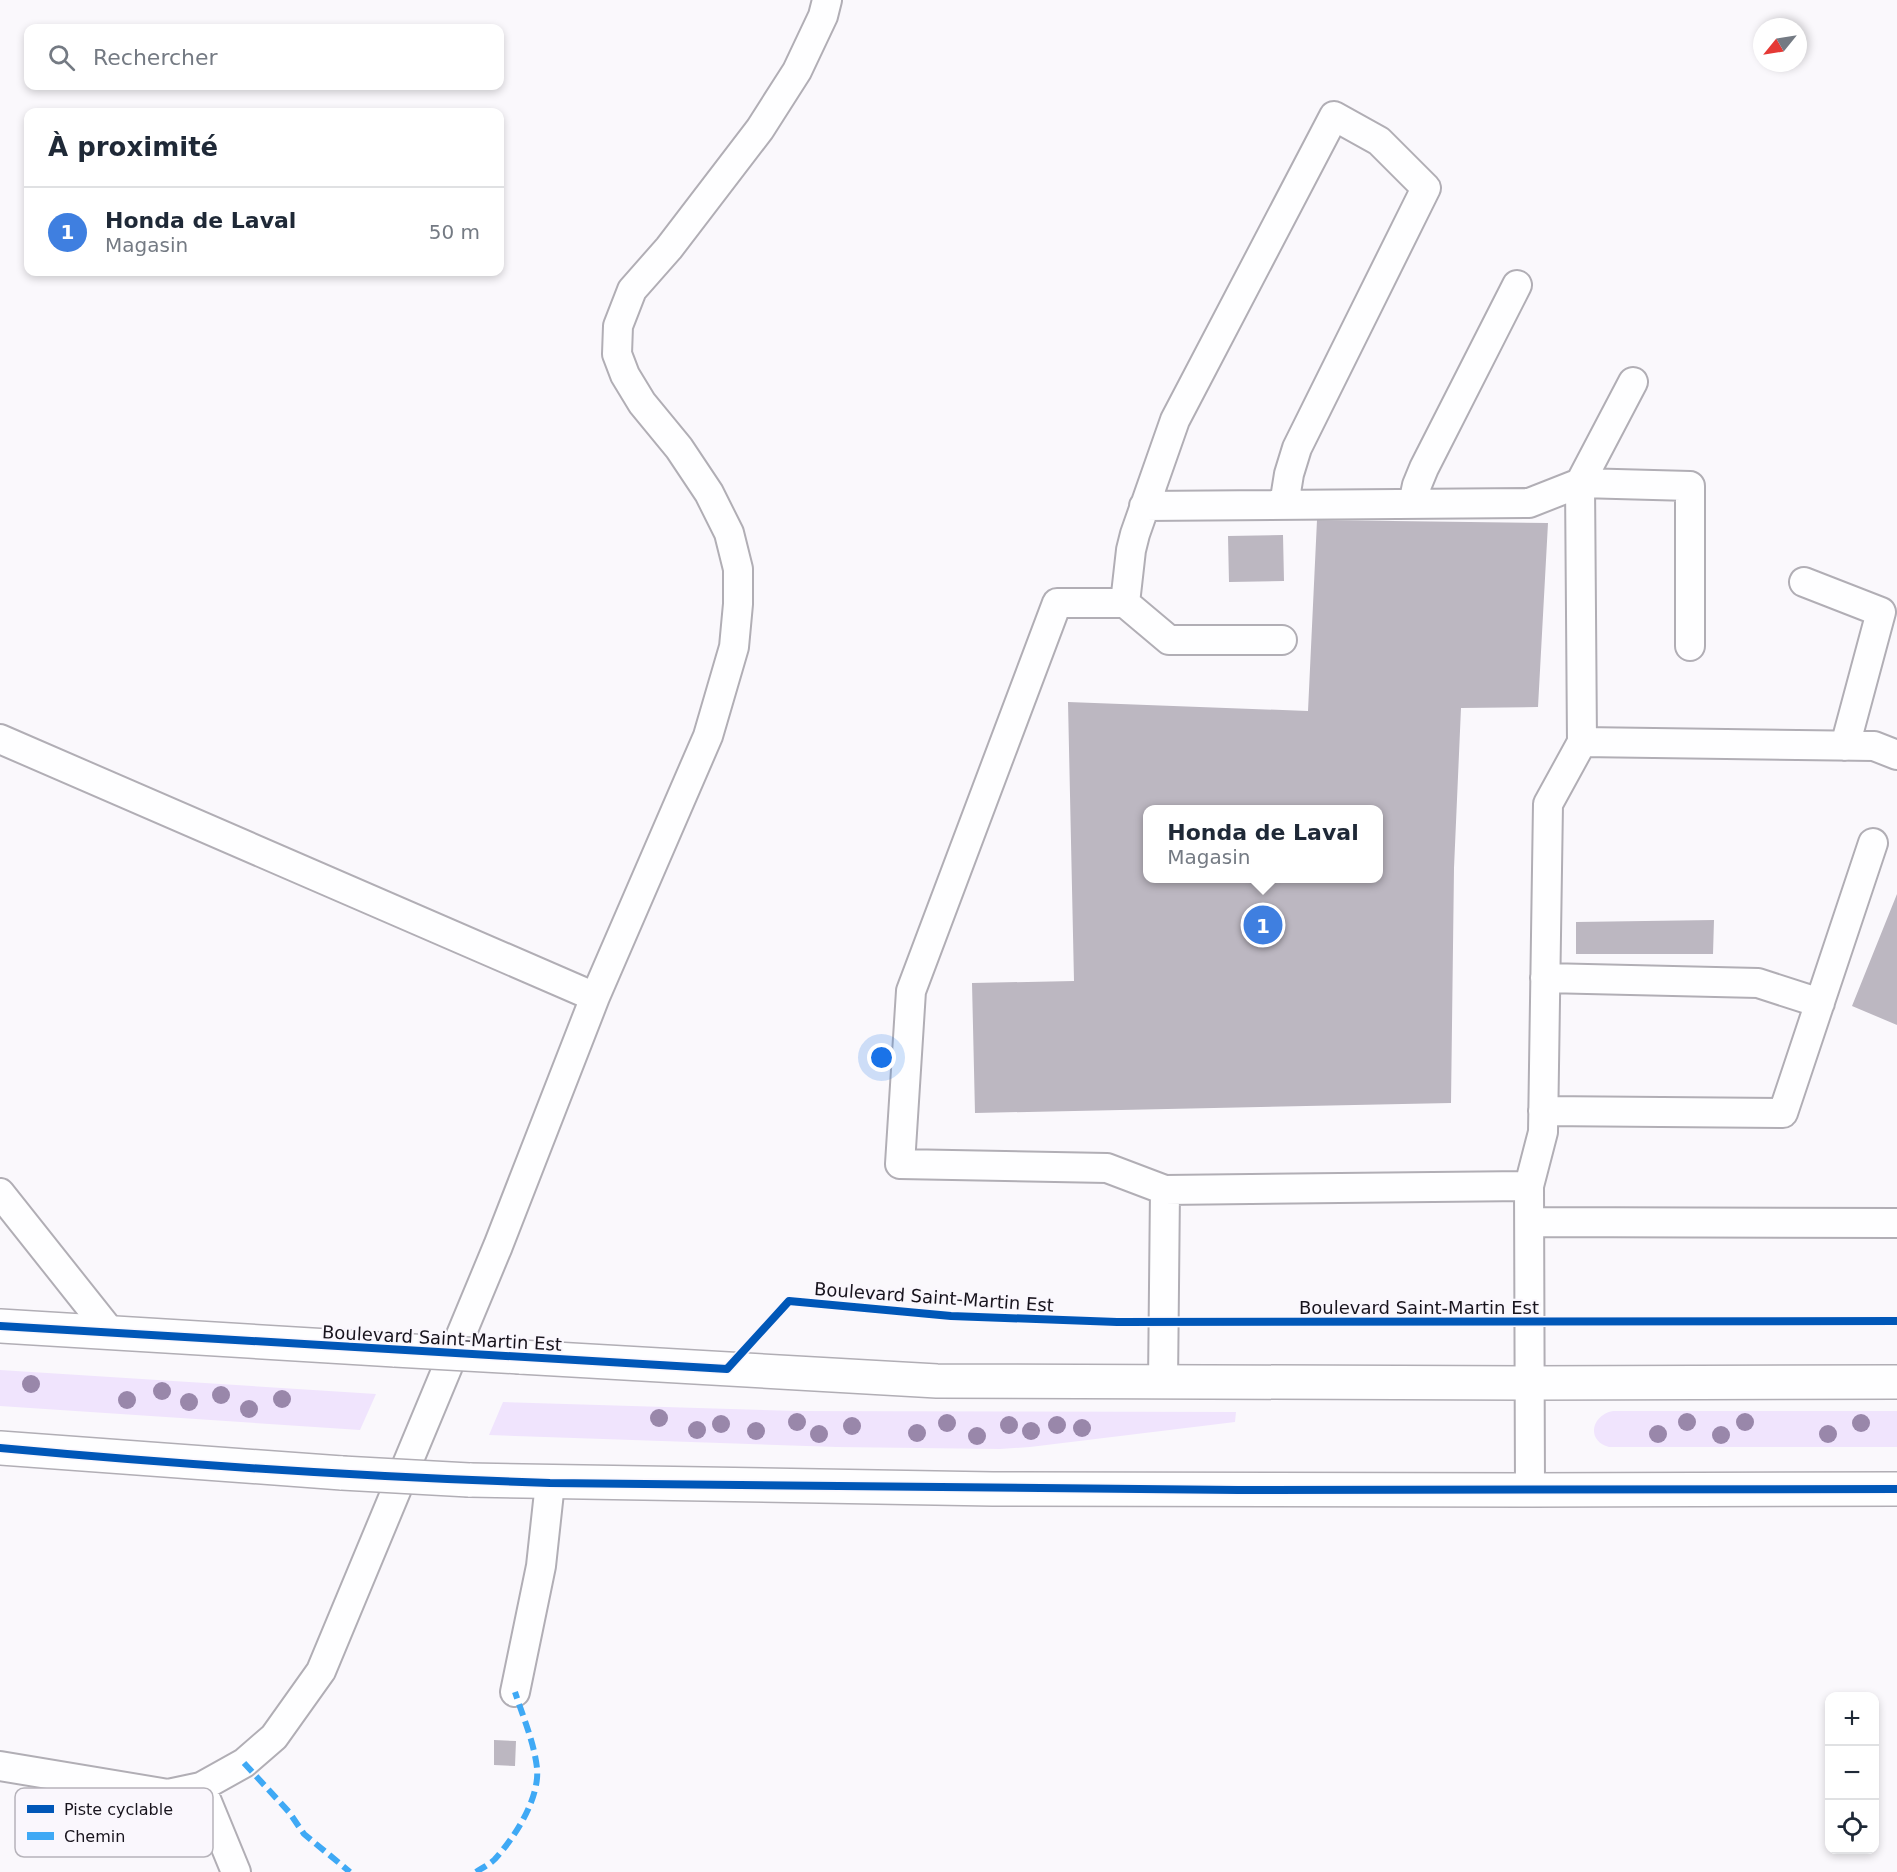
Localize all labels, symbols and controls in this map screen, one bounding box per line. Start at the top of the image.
north arrow [1753,18,1807,72]
search box [24,24,504,90]
icon: search [45,41,78,74]
text: Rechercher [93,45,218,70]
text: À proximité [48,132,218,162]
text: Honda de Laval [105,208,296,233]
text: 1 [61,220,74,244]
text: 50 m [429,220,480,244]
text: Magasin [105,233,188,257]
popup [1143,805,1383,883]
text: Honda de Laval [1167,820,1359,845]
text: Magasin [1167,845,1250,869]
pin: 1 [1244,902,1282,948]
your location [867,1043,896,1072]
street label: Boulevard Saint-Martin Est [813,1278,1055,1316]
street label: Boulevard Saint-Martin Est [1299,1297,1539,1318]
street label: Boulevard Saint-Martin Est [322,1321,562,1355]
map controls [1825,1692,1879,1854]
button: + [1825,1692,1879,1746]
button: − [1825,1746,1879,1800]
legend [15,1788,213,1857]
text: Piste cyclable [64,1800,173,1819]
button: locate [1825,1800,1879,1854]
text: Chemin [64,1827,125,1846]

